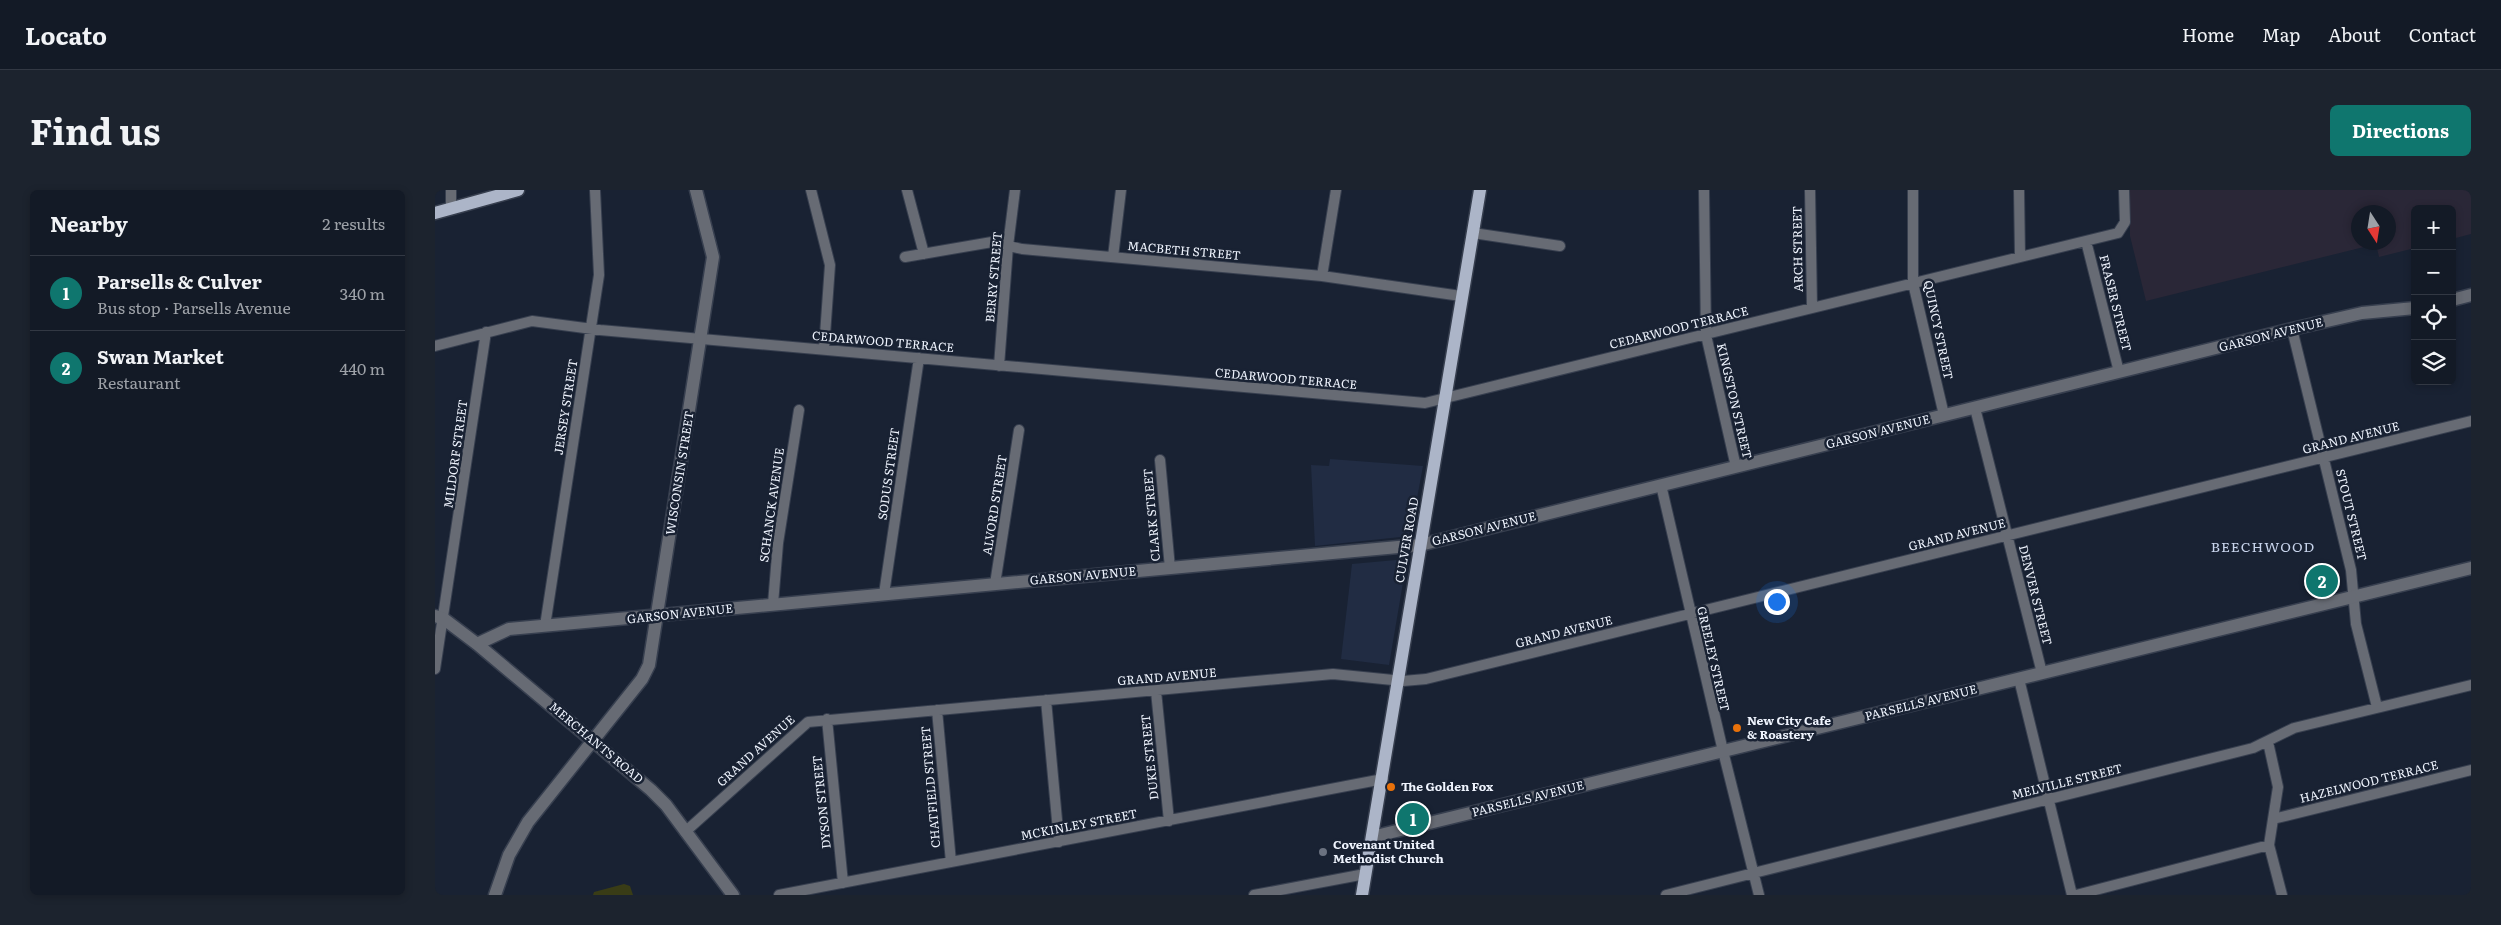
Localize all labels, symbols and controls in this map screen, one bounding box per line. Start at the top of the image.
text: Locato [25,17,107,52]
text: Home [2182,21,2234,48]
text: Map [2262,21,2300,48]
text: About [2328,21,2381,48]
text: Contact [2409,21,2476,48]
text: Find us [30,104,160,156]
button: Directions [2330,105,2471,156]
north arrow [2351,205,2396,250]
map controls [2411,205,2456,385]
button: + [2411,205,2456,250]
street label: ARCH STREET [1787,206,1807,292]
text: Nearby [50,207,128,238]
text: 2 results [322,211,385,235]
street label: BERRY STREET [980,231,1006,323]
street label: MACBETH STREET [1127,236,1242,264]
button: − [2411,250,2456,295]
street label: FRASER STREET [2095,252,2137,353]
text: Parsells & Culver [97,267,262,295]
street label: QUINCY STREET [1920,278,1958,381]
text: 1 [63,281,69,305]
text: 340 m [340,281,385,305]
text: Bus stop · Parsells Avenue [97,295,291,319]
button: locate [2411,295,2456,340]
street label: CEDARWOOD TERRACE [1607,301,1750,353]
street label: GARSON AVENUE [2217,312,2325,356]
street label: CEDARWOOD TERRACE [811,326,955,356]
button: layers [2411,340,2456,385]
street label: KINGSTON STREET [1713,341,1757,461]
text: Swan Market [97,342,224,370]
text: 2 [62,356,70,380]
text: 440 m [339,356,385,380]
street label: JERSEY STREET [549,358,581,456]
street label: CEDARWOOD TERRACE [1214,363,1358,393]
text: Restaurant [97,370,181,394]
street label: MILDORF STREET [438,398,472,509]
street label: WISCONSIN STREET [660,409,698,536]
street label: GARSON AVENUE [1824,409,1932,453]
street label: GRAND AVENUE [2300,416,2402,458]
street label: SODUS STREET [873,426,903,521]
street label: SCHANCK AVENUE [754,446,788,563]
street label: ALVORD STREET [977,453,1011,556]
street label: STOUT STREET [2332,467,2372,563]
street label: CLARK STREET [1138,468,1164,562]
street label: CULVER ROAD [1390,495,1422,584]
street label: GARSON AVENUE [1430,506,1538,550]
street label: GRAND AVENUE [1906,513,2008,555]
district label: BEECHWOOD [2211,536,2315,556]
street label: DENVER STREET [2015,543,2057,647]
street label: GARSON AVENUE [1029,561,1137,589]
pin: 2 [2306,562,2338,600]
your location [1764,589,1790,615]
street label: GARSON AVENUE [626,598,734,628]
street label: GREELEY STREET [1693,604,1735,713]
street label: GRAND AVENUE [1513,610,1615,652]
street label: GRAND AVENUE [1117,663,1218,689]
street label: PARSELLS AVENUE [1863,679,1979,725]
street label: MERCHANTS ROAD [546,697,648,787]
street label: GRAND AVENUE [712,710,799,790]
place label: New City Cafe & Roastery [1747,711,1831,743]
street label: DUKE STREET [1136,713,1162,801]
marker: New City Cafe & Roastery [1731,722,1743,734]
street label: CHATFIELD STREET [916,725,944,849]
street label: DYSON STREET [807,754,835,850]
street label: HAZELWOOD TERRACE [2298,755,2440,807]
street label: MELVILLE STREET [2010,759,2124,803]
street label: PARSELLS AVENUE [1470,775,1586,821]
place label: The Golden Fox [1401,777,1494,795]
marker: The Golden Fox [1385,781,1397,793]
pin: 1 [1397,800,1429,838]
street label: MCKINLEY STREET [1019,804,1139,844]
place label: Covenant United Methodist Church [1333,835,1444,867]
marker: Covenant United Methodist Church [1317,846,1329,858]

